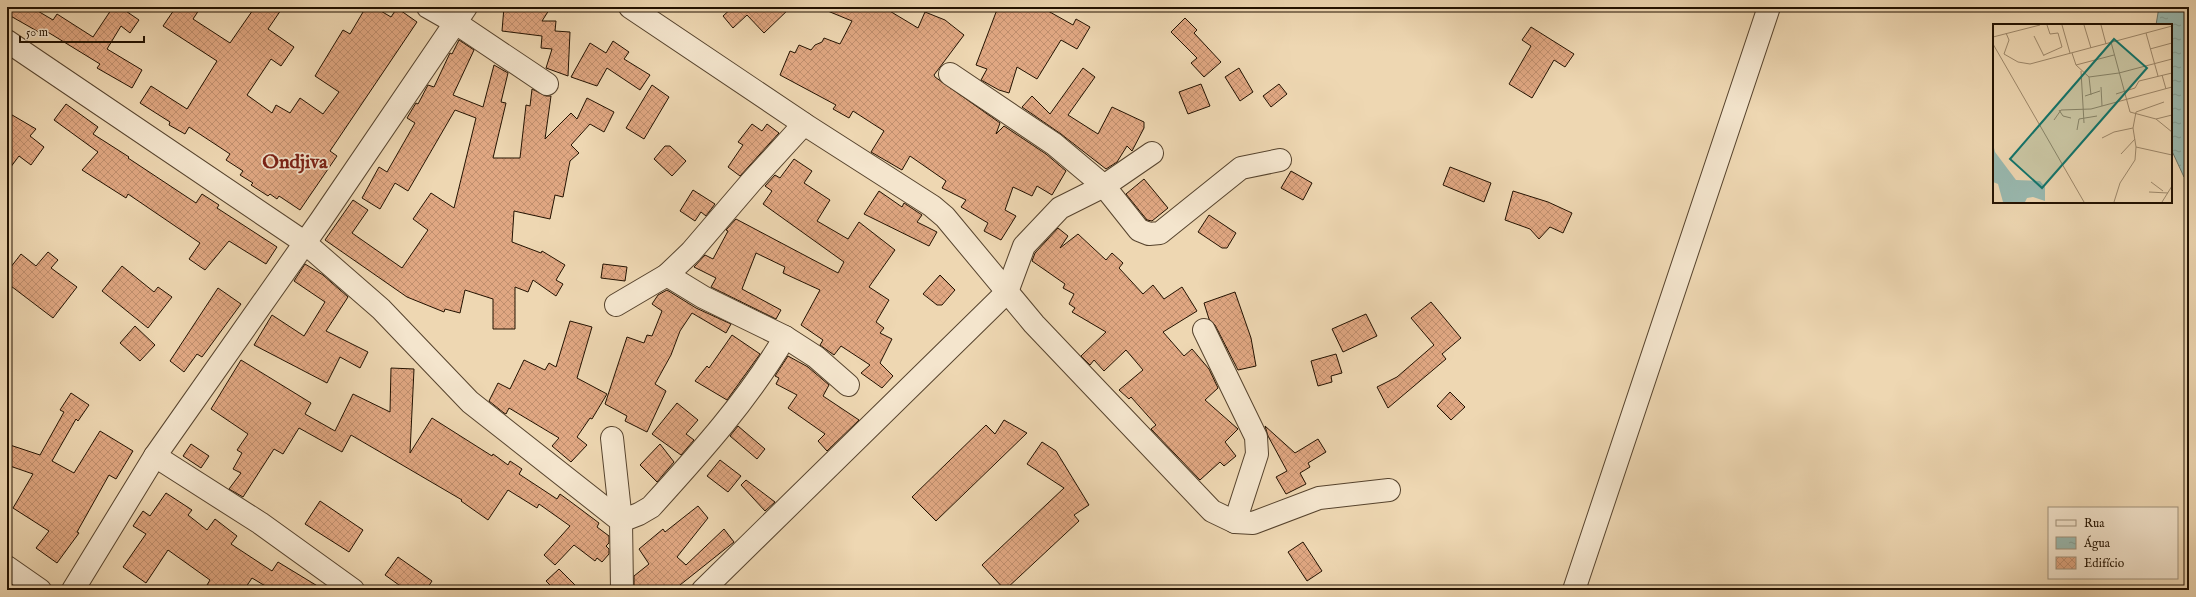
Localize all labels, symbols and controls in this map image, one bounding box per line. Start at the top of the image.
scale bar [20,18,144,44]
inset map [1993,24,2172,203]
text: 50 m [26,25,48,40]
district label: Ondjiva [262,150,328,175]
legend [2048,507,2178,579]
text: Rua [2084,516,2105,531]
text: Água [2083,535,2111,551]
text: Edifício [2084,556,2125,571]

